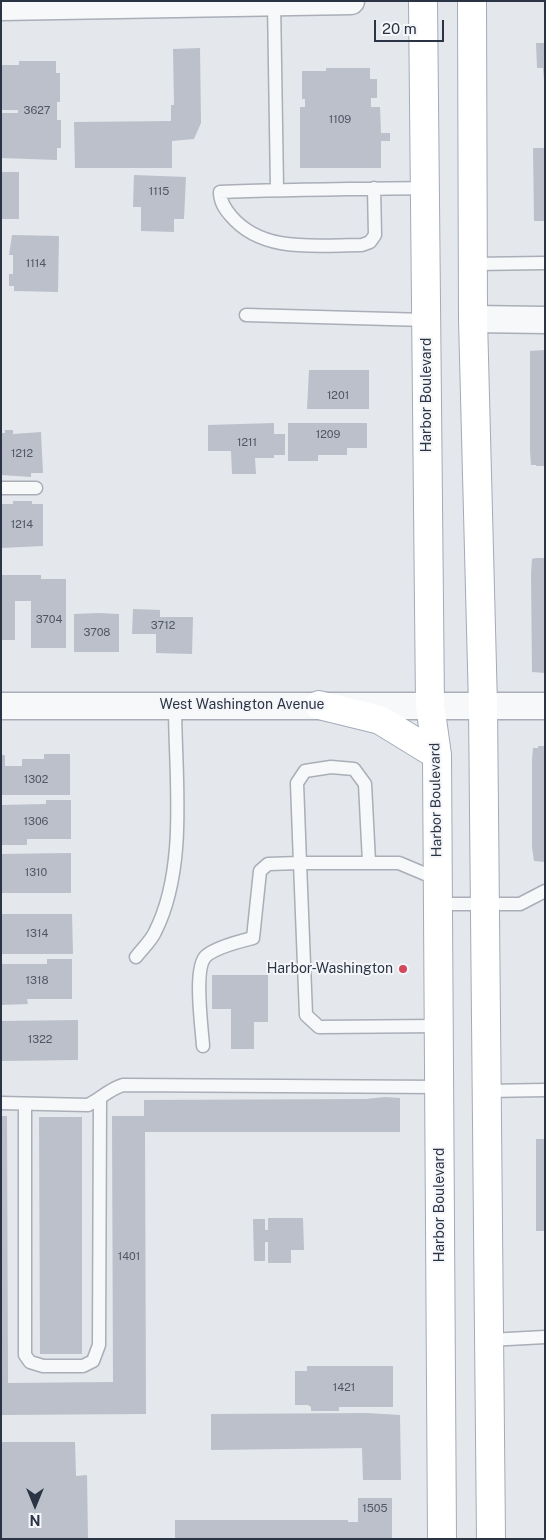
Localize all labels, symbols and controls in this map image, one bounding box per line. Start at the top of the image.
scale bar [376,10,446,42]
text: 20 m [382,20,417,37]
house number: 3627 [24,104,50,118]
house number: 1109 [329,113,351,127]
house number: 1115 [149,185,169,199]
house number: 1114 [26,257,46,271]
street label: Harbor Boulevard [419,338,435,452]
house number: 1201 [327,389,349,403]
house number: 1209 [316,428,340,442]
house number: 1211 [237,436,257,450]
house number: 1212 [11,447,33,461]
house number: 1214 [11,518,33,532]
house number: 3704 [36,613,62,627]
house number: 3712 [151,619,175,633]
house number: 3708 [84,626,110,640]
street label: West Washington Avenue [159,697,325,713]
street label: Harbor Boulevard [427,743,445,857]
house number: 1302 [24,773,48,787]
house number: 1306 [24,815,48,829]
house number: 1310 [25,866,47,880]
house number: 1314 [26,927,48,941]
place label: Harbor-Washington [267,961,393,977]
marker: Harbor-Washington [397,963,409,975]
house number: 1318 [25,974,49,988]
house number: 1322 [28,1033,52,1047]
street label: Harbor Boulevard [432,1148,448,1262]
house number: 1401 [118,1250,140,1264]
house number: 1421 [333,1381,355,1395]
north arrow [10,1480,60,1530]
house number: 1505 [362,1502,388,1516]
text: N [30,1512,40,1528]

